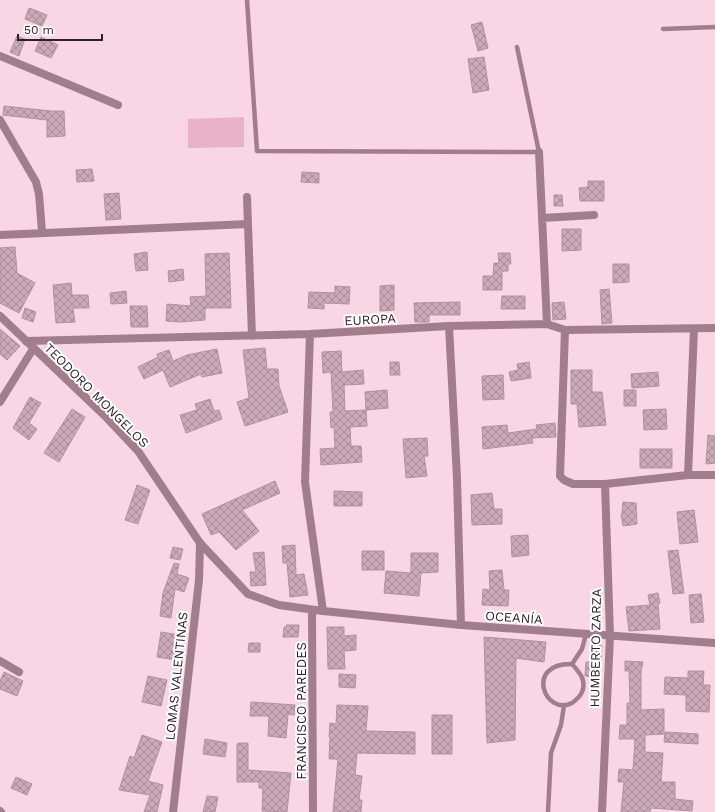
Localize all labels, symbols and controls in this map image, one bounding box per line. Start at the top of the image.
scale bar [18,16,102,42]
text: 50 m [24,23,54,37]
street label: EUROPA [344,311,397,328]
street label: TEODORO MONGELOS [41,340,152,451]
street label: HUMBERTO ZARZA [587,588,604,708]
street label: OCEANÍA [485,607,544,627]
street label: LOMAS VALENTINAS [162,611,191,741]
street label: FRANCISCO PAREDES [294,642,309,780]

